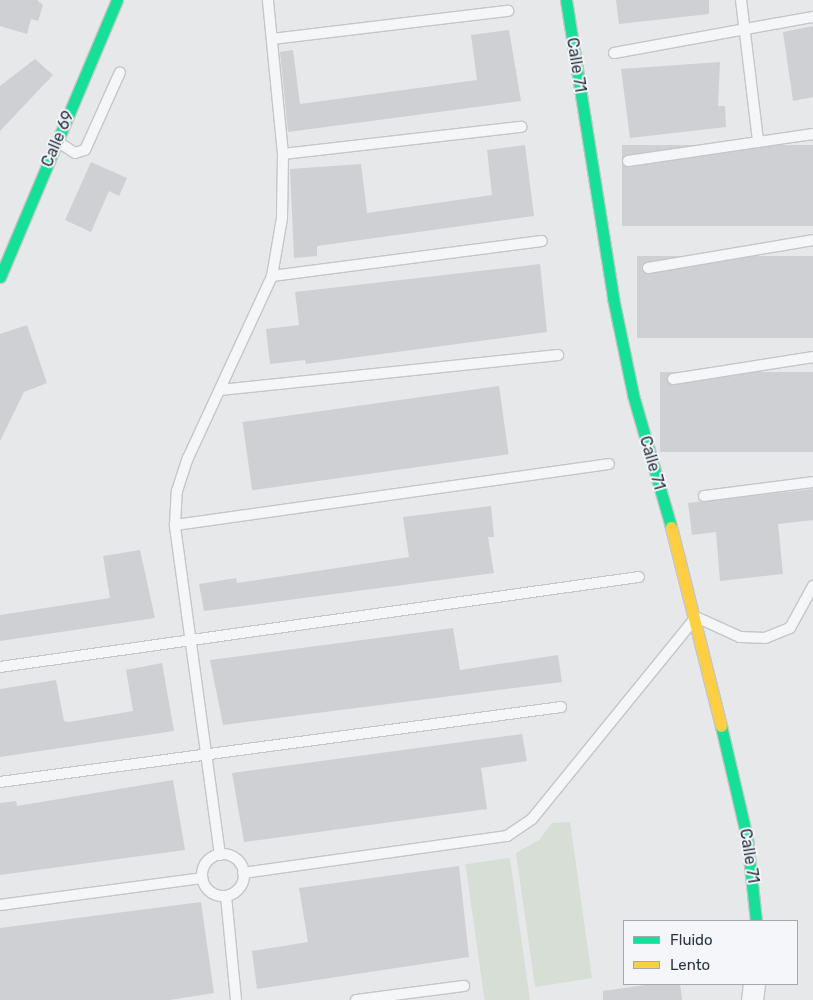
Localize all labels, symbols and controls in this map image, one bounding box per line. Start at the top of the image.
street label: Calle 71 [562,36,590,94]
street label: Calle 69 [38,108,78,170]
street label: Calle 71 [635,434,669,492]
street label: Calle 71 [735,827,763,885]
legend [623,920,798,985]
text: Fluido [670,931,713,949]
text: Lento [670,956,710,974]

